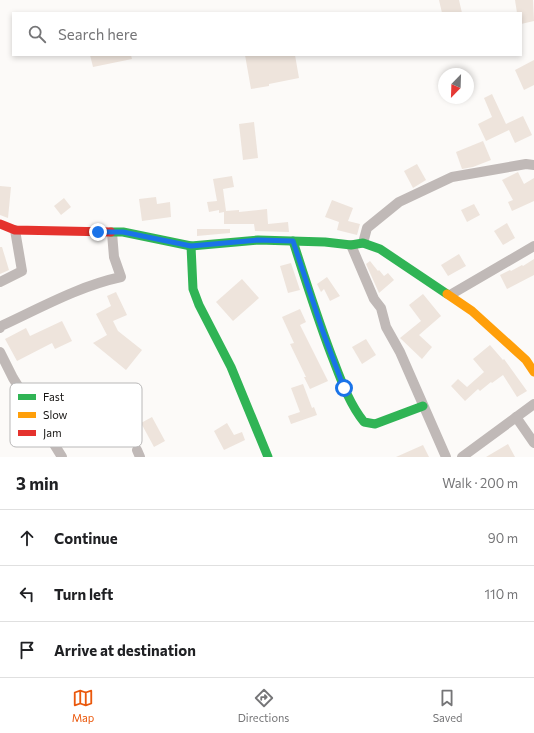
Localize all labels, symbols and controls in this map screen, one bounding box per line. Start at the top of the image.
search box [12,12,522,56]
icon: search [26,23,48,45]
text: Search here [58,25,137,43]
north arrow [438,68,474,104]
route end [89,223,107,241]
route start [335,379,353,397]
legend [10,383,142,447]
text: Fast [43,390,65,403]
text: Slow [43,408,68,421]
text: Jam [43,426,62,440]
text: 3 min [16,473,59,494]
text: Walk · 200 m [442,475,518,491]
icon: ahead [16,527,38,549]
text: Continue [54,529,118,547]
text: 90 m [488,530,518,546]
icon: left [16,583,38,605]
text: Turn left [54,585,113,603]
text: 110 m [485,586,518,602]
icon: arrive [16,639,38,661]
text: Arrive at destination [54,641,196,659]
tab: Map [72,687,94,724]
tab: Directions [238,687,289,724]
tab: Saved [433,687,462,724]

